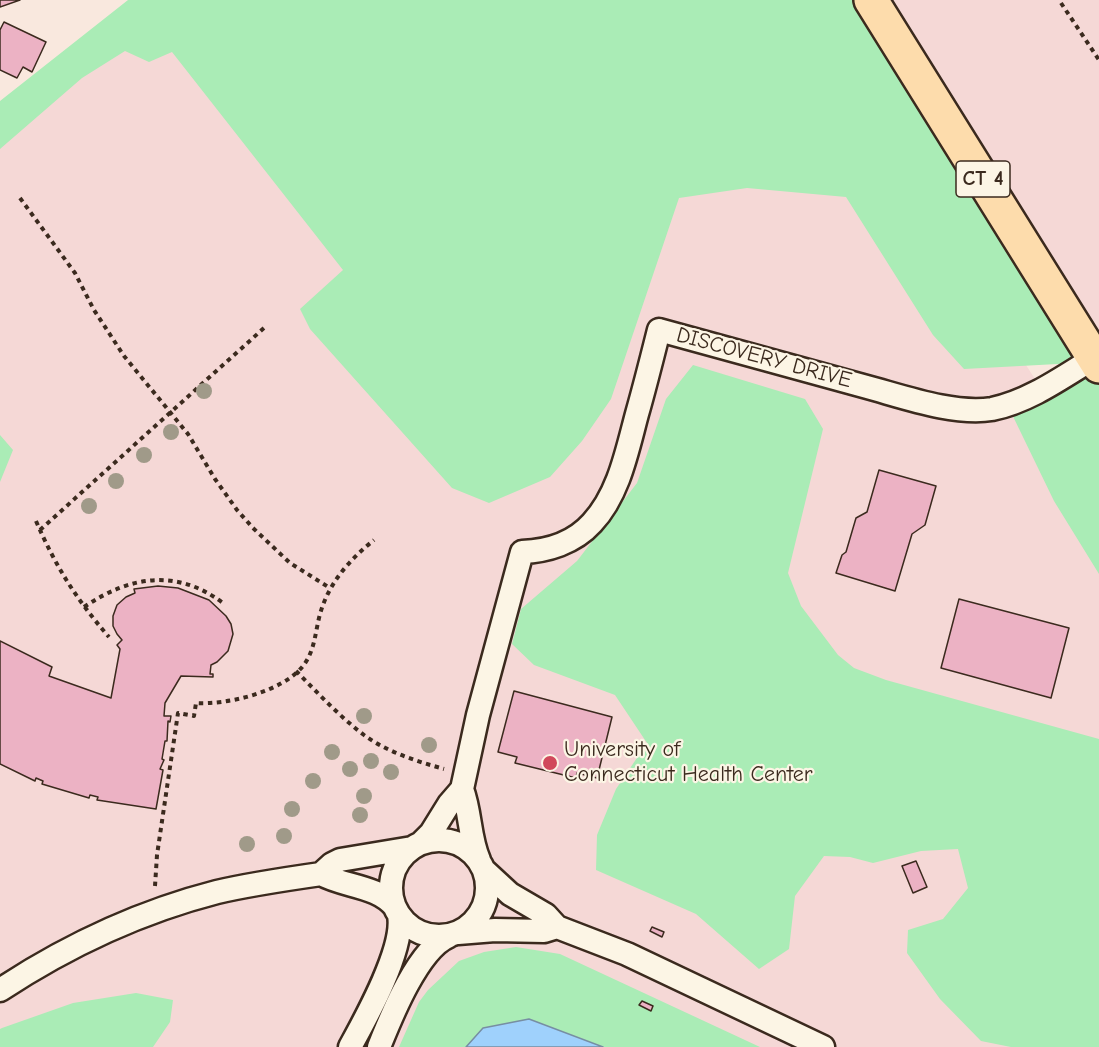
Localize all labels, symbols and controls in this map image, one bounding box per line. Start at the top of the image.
road number: CT 4 [956,161,1010,197]
street label: DISCOVERY DRIVE [673,322,855,394]
place label: University of Connecticut Health Center [564,737,813,788]
marker: University of Connecticut Health Center [541,754,559,772]

